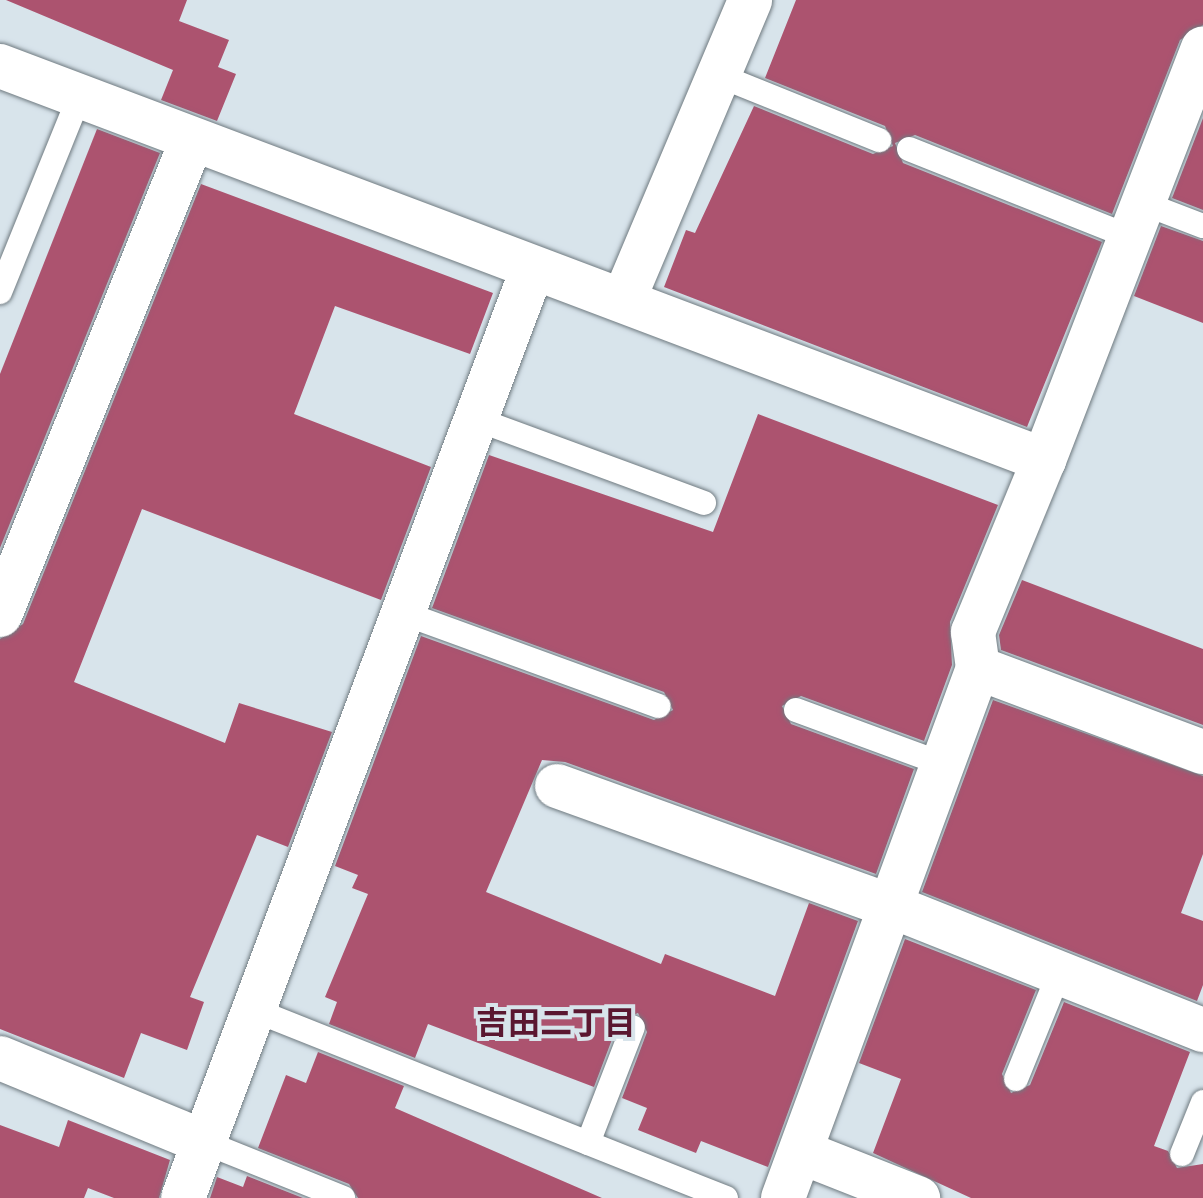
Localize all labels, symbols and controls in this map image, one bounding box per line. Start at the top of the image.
district label: 吉田二丁目 [476,1003,636,1041]

